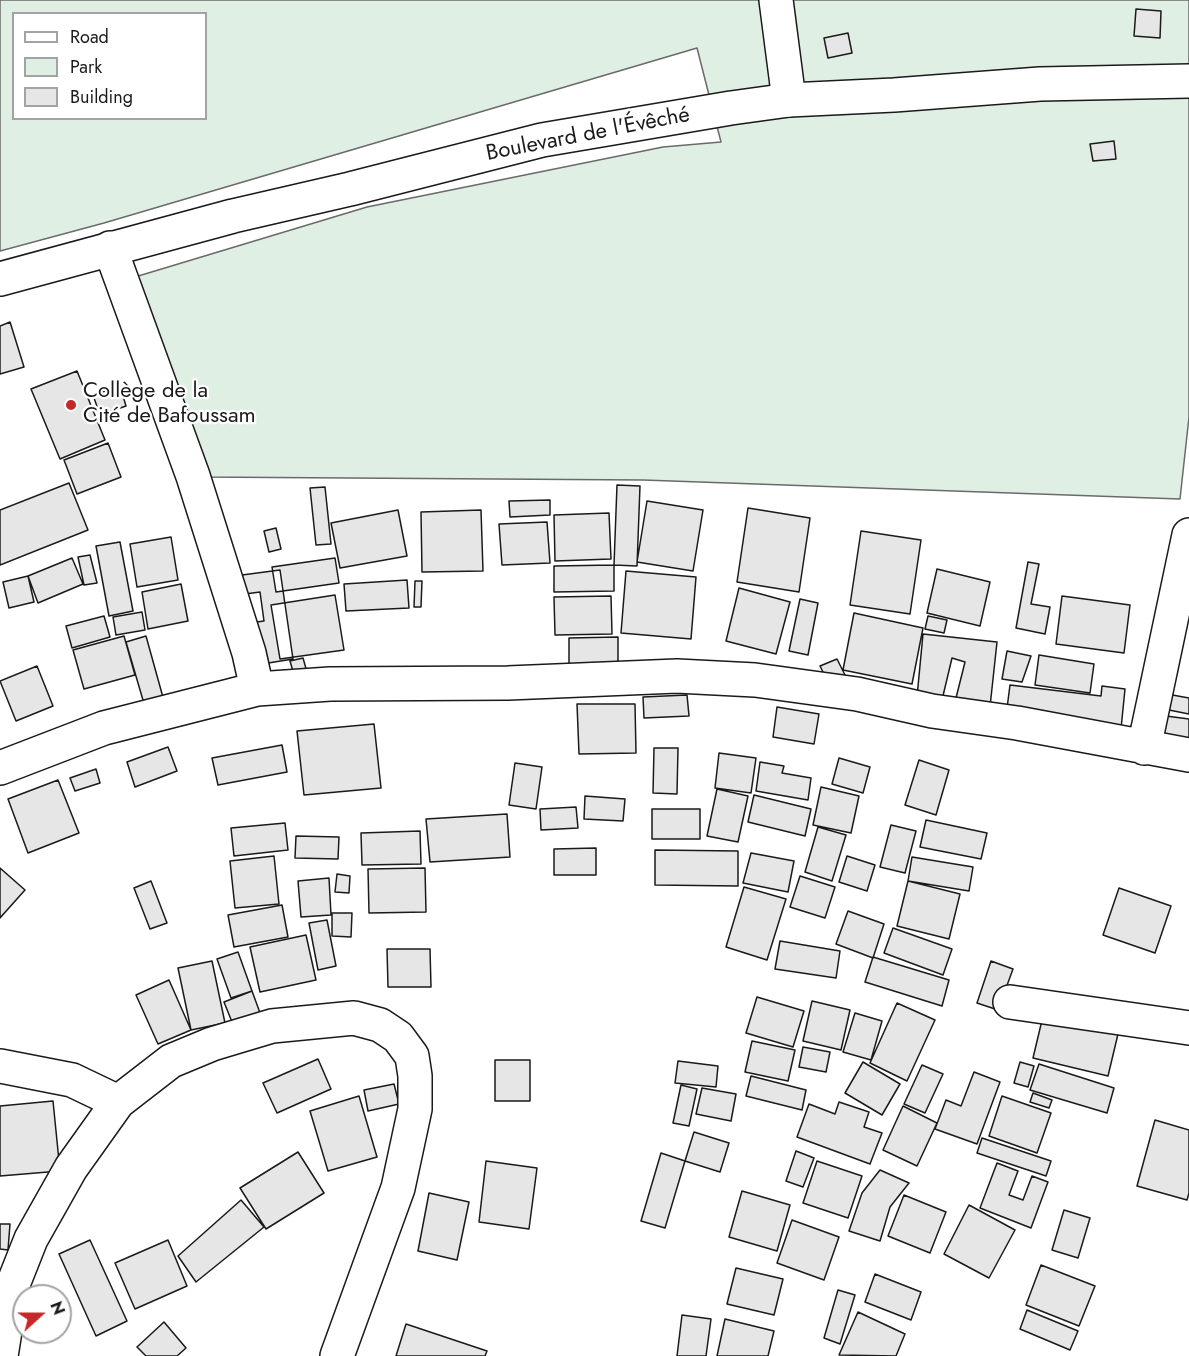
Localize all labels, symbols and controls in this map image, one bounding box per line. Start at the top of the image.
legend [12,12,207,120]
text: Road [70,24,109,50]
text: Park [70,54,102,80]
text: Building [70,84,133,110]
street label: Boulevard de l'Évêché [484,102,692,168]
place label: Collège de la Cité de Bafoussam [83,379,256,430]
marker: Collège de la Cité de Bafoussam [64,398,78,412]
north arrow [12,1284,72,1344]
text: N [44,1298,70,1318]

